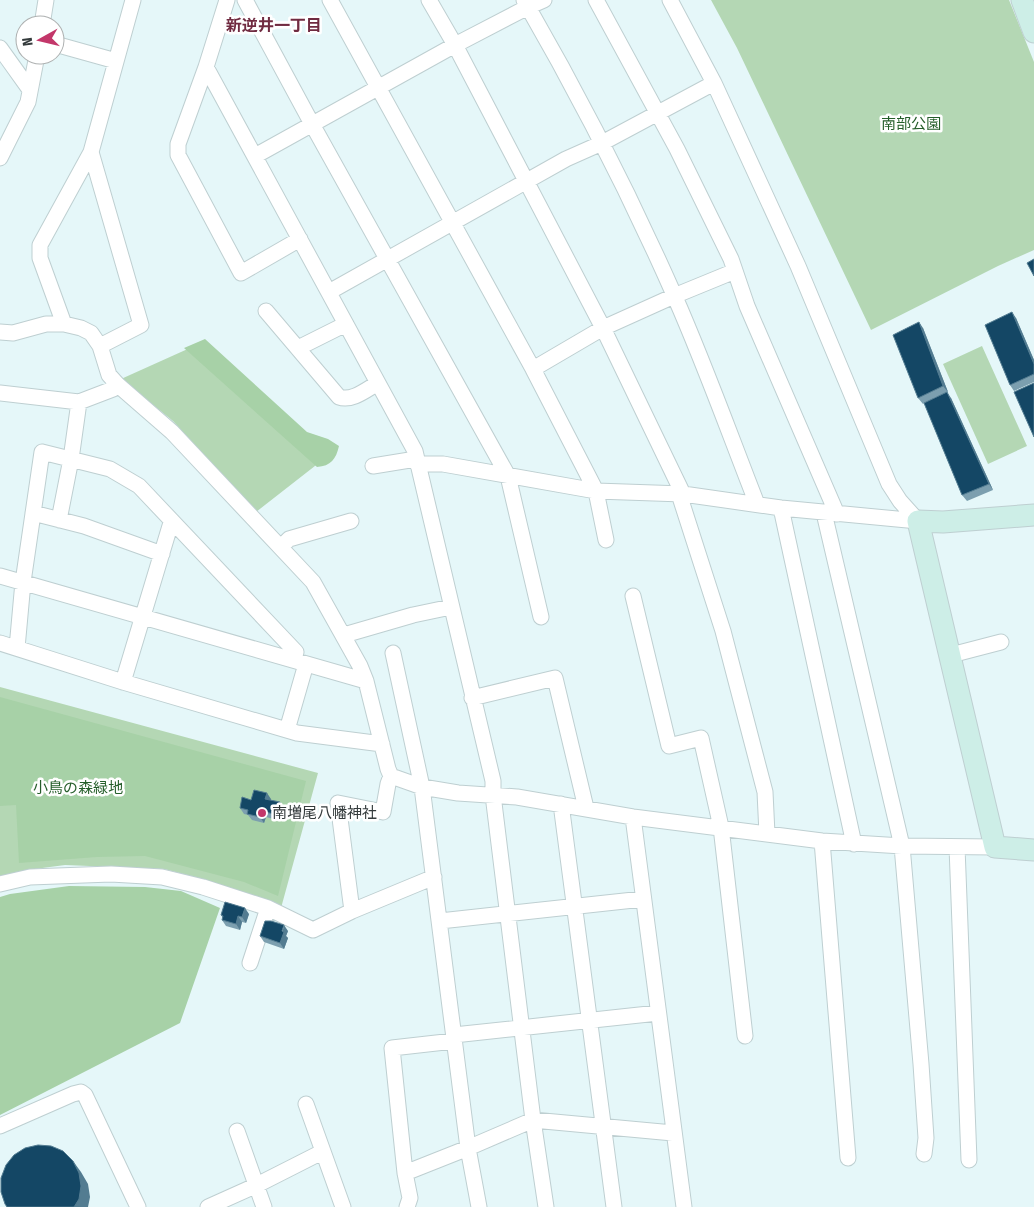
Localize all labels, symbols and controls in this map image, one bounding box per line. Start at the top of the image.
north arrow [15,15,65,65]
district label: 新逆井一丁目 [226,16,322,35]
text: N [19,36,37,47]
park label: 南部公園 [881,115,941,133]
park label: 小鳥の森緑地 [33,779,123,797]
place label: 南増尾八幡神社 [272,804,377,822]
marker: 南増尾八幡神社 [256,807,268,819]

